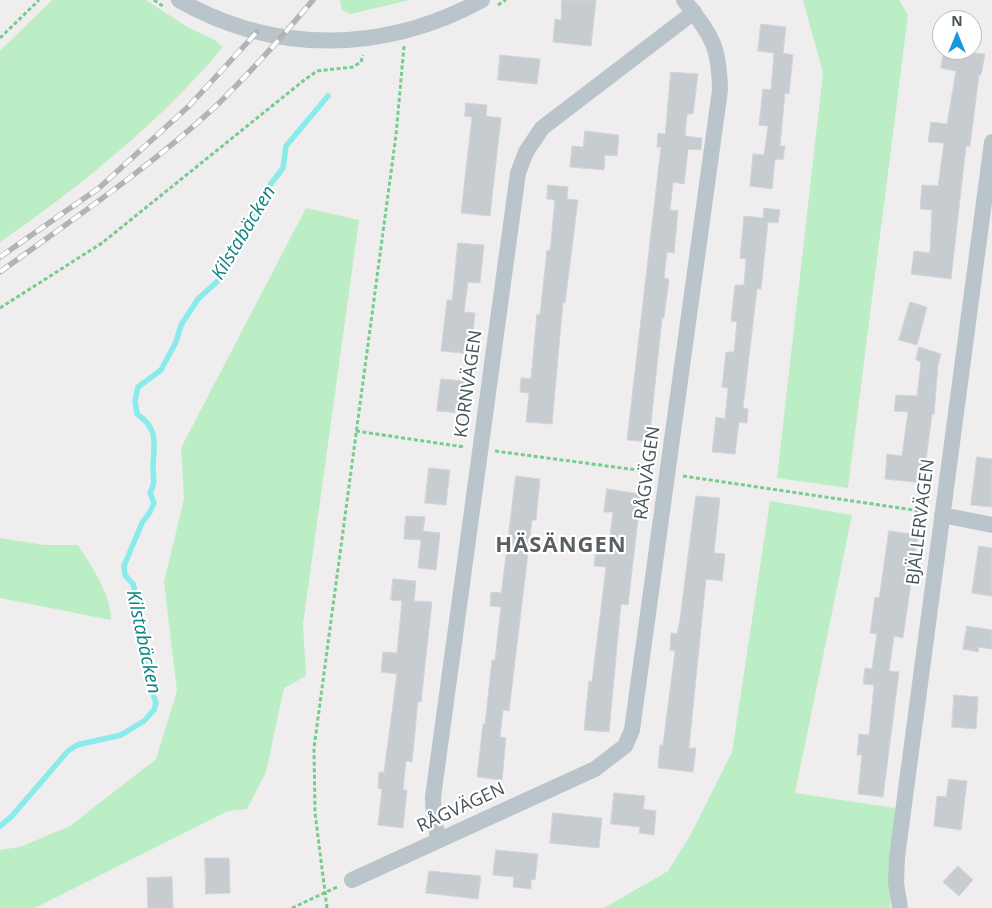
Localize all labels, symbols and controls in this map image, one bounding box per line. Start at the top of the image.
north arrow [932,10,982,60]
text: N [951,11,963,30]
water label: Kilstabäcken [207,182,281,284]
street label: KORNVÄGEN [451,329,487,439]
street label: RÅGVÄGEN [631,425,665,521]
street label: BJÄLLERVÄGEN [903,458,939,586]
district label: HÄSÄNGEN [494,533,628,559]
water label: Kilstabäcken [121,588,165,696]
street label: RÅGVÄGEN [414,778,508,838]

